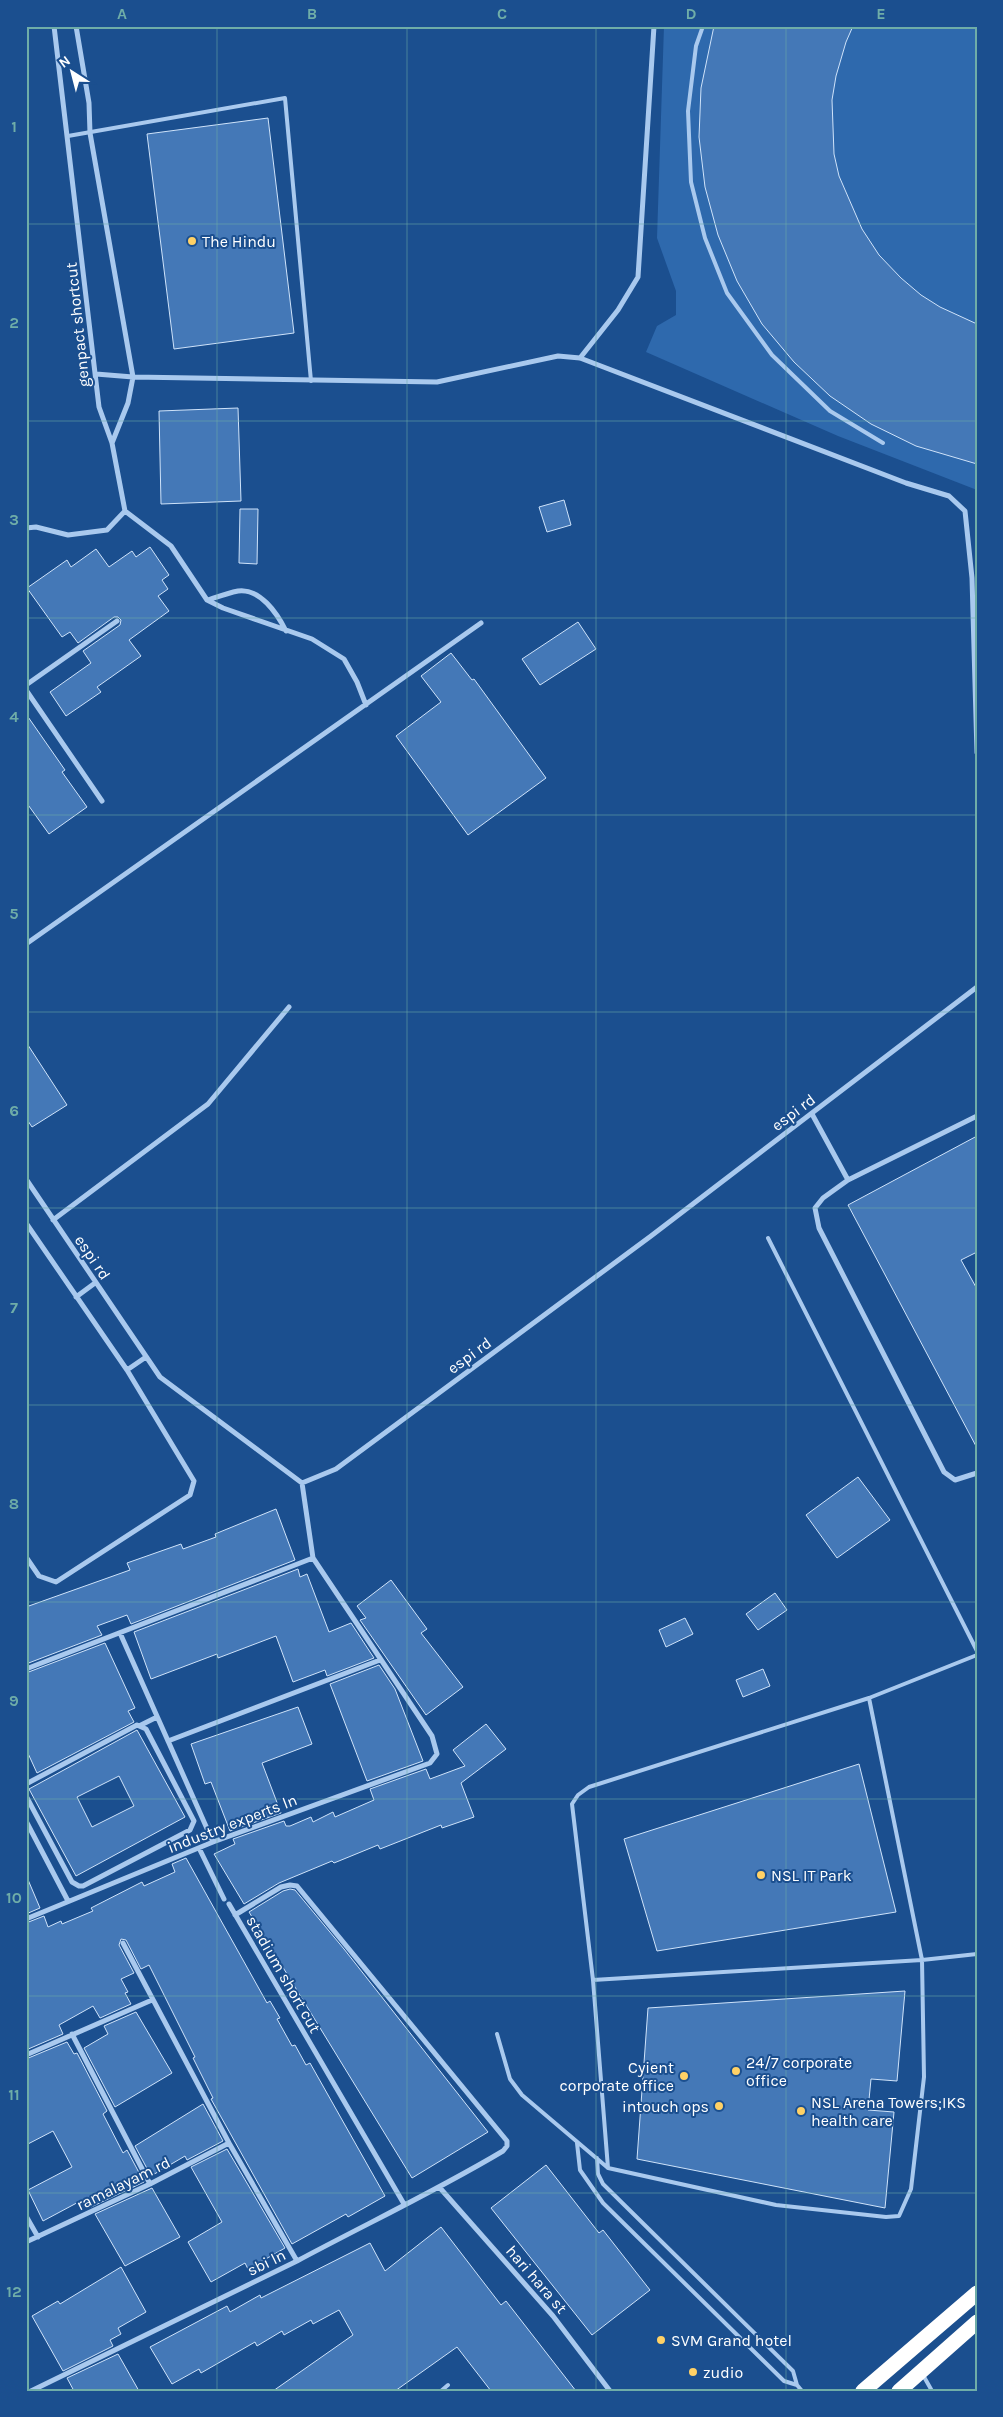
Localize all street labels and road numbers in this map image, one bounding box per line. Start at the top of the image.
street label: genpact shortcut [61,261,94,388]
street label: espi rd [768,1090,819,1135]
street label: espi rd [71,1231,114,1283]
street label: espi rd [444,1333,495,1378]
street label: industry experts ln [165,1790,300,1857]
street label: stadium short cut [242,1912,325,2036]
street label: ramalayam rd [73,2153,173,2214]
street label: hari hara st [502,2241,571,2317]
street label: sbi ln [244,2245,289,2280]

